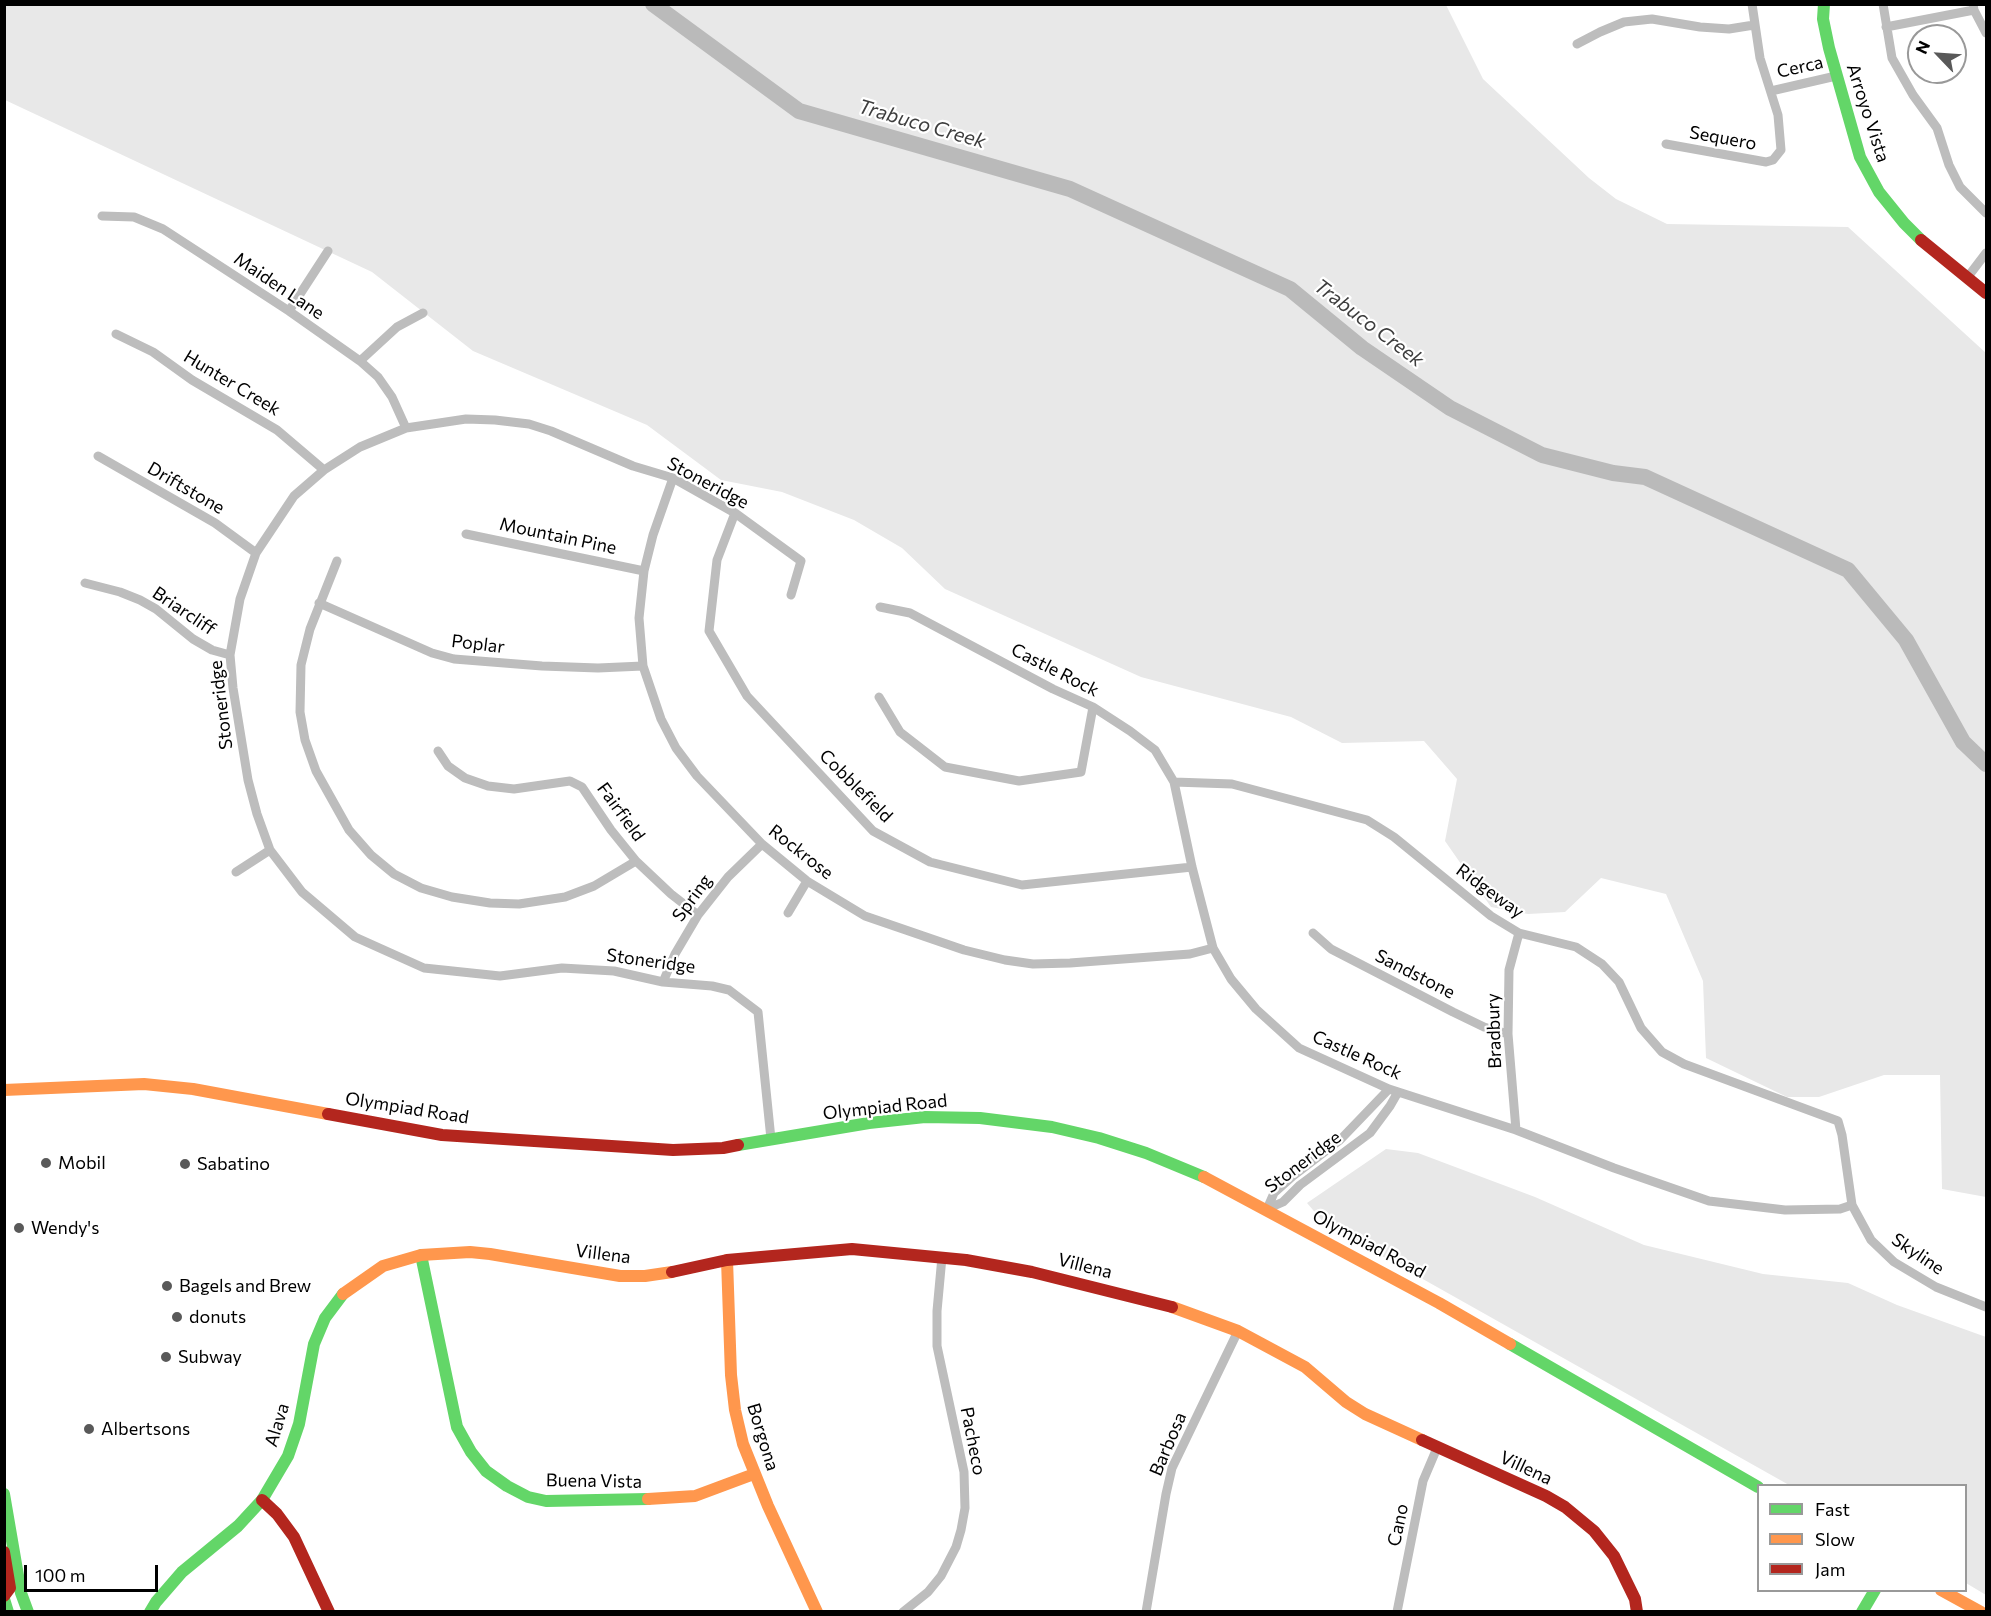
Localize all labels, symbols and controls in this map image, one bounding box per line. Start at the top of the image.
north arrow [1907,24,1967,84]
text: N [1911,38,1933,56]
street label: Cerca [1775,51,1825,83]
street label: Arroyo Vista [1842,61,1894,165]
water label: Trabuco Creek [856,94,988,154]
street label: Sequero [1688,121,1758,155]
street label: Maiden Lane [230,248,328,324]
water label: Trabuco Creek [1309,274,1429,372]
street label: Hunter Creek [180,346,284,420]
street label: Stoneridge [663,452,753,514]
street label: Driftstone [144,457,228,519]
street label: Mountain Pine [497,513,619,559]
street label: Briarcliff [148,582,220,640]
street label: Poplar [450,630,506,658]
street label: Castle Rock [1007,639,1103,701]
street label: Stoneridge [205,659,237,751]
street label: Cobblefield [815,745,897,827]
street label: Fairfield [592,778,650,846]
street label: Rockrose [764,820,838,884]
street label: Ridgeway [1452,859,1528,923]
street label: Spring [668,870,716,926]
street label: Stoneridge [605,944,697,978]
street label: Sandstone [1372,945,1458,1003]
street label: Bradbury [1482,993,1506,1069]
street label: Castle Rock [1309,1026,1405,1084]
street label: Olympiad Road [344,1088,470,1128]
street label: Olympiad Road [822,1090,948,1124]
street label: Stoneridge [1261,1126,1345,1198]
place label: Mobil [58,1152,106,1174]
place label: Sabatino [197,1153,270,1175]
marker: Mobil [39,1156,53,1170]
marker: Sabatino [178,1157,192,1171]
street label: Olympiad Road [1309,1205,1429,1283]
place label: Wendy's [31,1217,99,1239]
marker: Wendy's [12,1221,26,1235]
street label: Skyline [1888,1229,1948,1279]
street label: Villena [574,1240,632,1268]
street label: Villena [1056,1249,1114,1283]
place label: Bagels and Brew [179,1275,311,1297]
marker: Bagels and Brew [160,1279,174,1293]
place label: donuts [189,1306,246,1328]
marker: donuts [170,1310,184,1324]
place label: Subway [178,1346,242,1368]
marker: Subway [159,1350,173,1364]
street label: Alava [260,1400,294,1450]
street label: Borgona [742,1401,784,1473]
street label: Pacheco [956,1405,990,1477]
street label: Barbosa [1145,1409,1191,1479]
place label: Albertsons [101,1418,190,1440]
marker: Albertsons [82,1422,96,1436]
street label: Villena [1496,1447,1556,1489]
street label: Buena Vista [546,1469,642,1493]
legend [1757,1484,1967,1592]
text: Fast [1815,1498,1850,1520]
street label: Cano [1383,1502,1413,1548]
text: Slow [1815,1528,1855,1550]
scale bar [27,1553,160,1591]
text: Jam [1815,1558,1845,1580]
text: 100 m [35,1564,85,1586]

